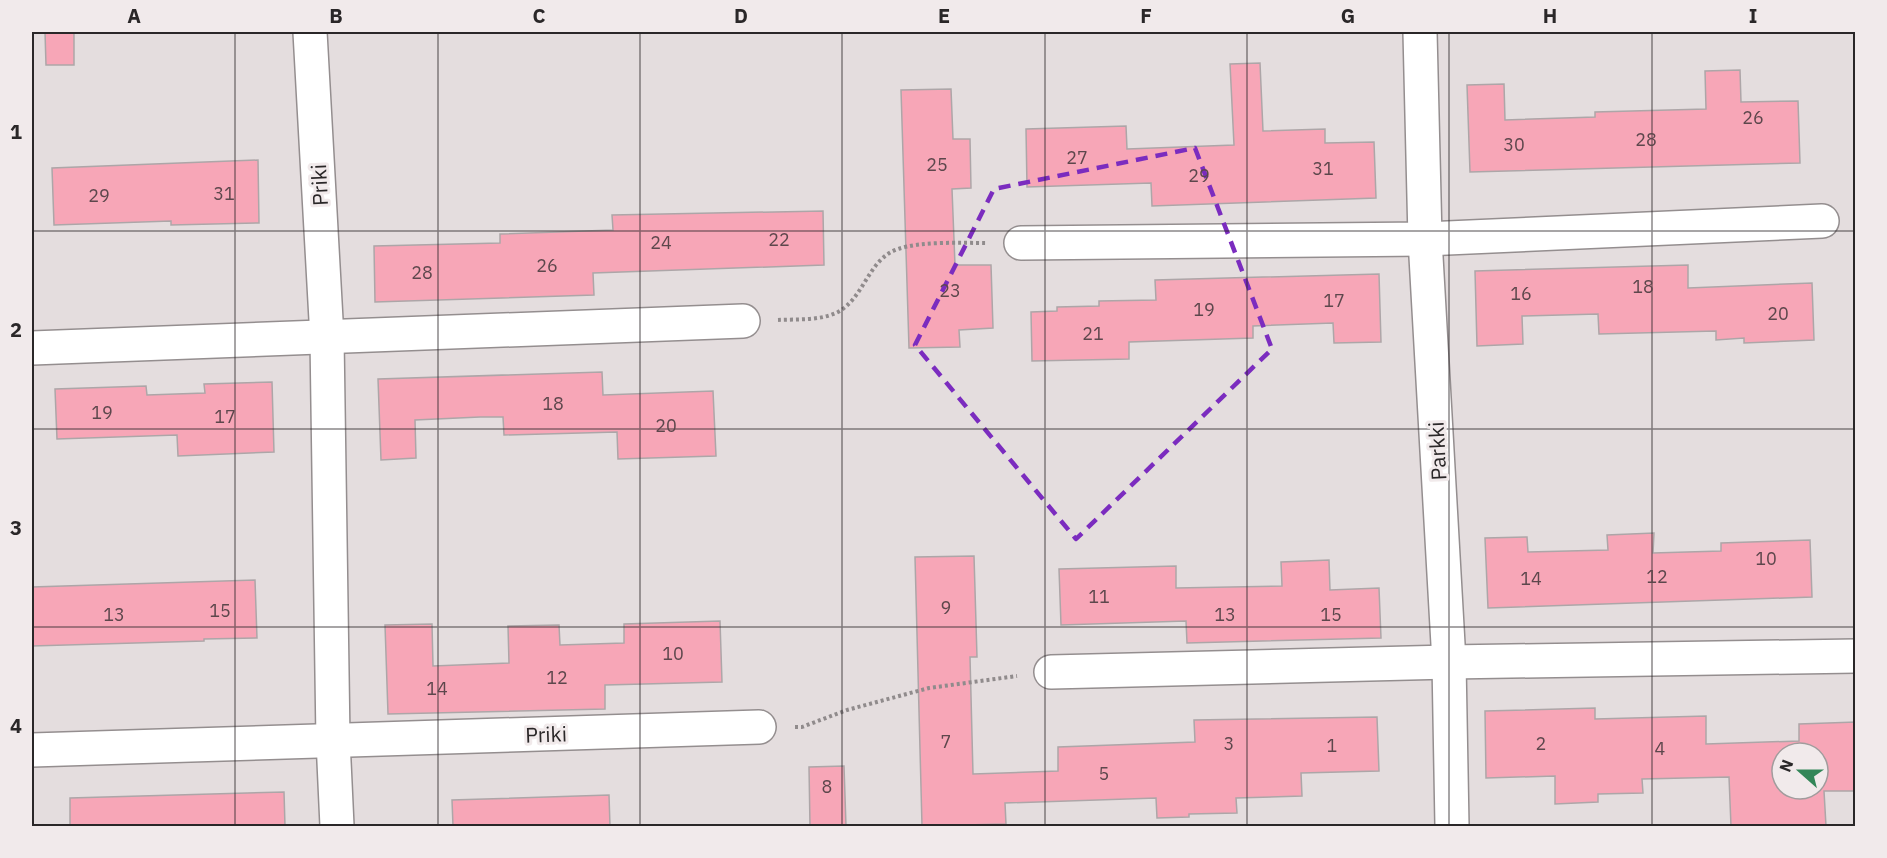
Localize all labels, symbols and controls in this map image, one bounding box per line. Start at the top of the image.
text: A [127,2,141,29]
text: B [329,2,343,29]
text: C [532,2,546,29]
text: D [734,2,748,29]
text: E [938,2,950,29]
text: F [1140,2,1152,29]
text: G [1341,2,1355,29]
text: H [1543,2,1557,29]
text: I [1749,2,1757,29]
house number: 26 [1742,106,1764,129]
text: 1 [10,118,22,145]
house number: 28 [1635,128,1657,151]
house number: 30 [1503,133,1525,156]
house number: 27 [1066,146,1088,169]
house number: 25 [926,153,948,176]
house number: 31 [1312,157,1334,180]
street label: Priki [304,163,334,207]
house number: 29 [1188,164,1210,187]
house number: 31 [213,182,235,205]
house number: 29 [88,184,110,207]
house number: 22 [768,228,790,251]
house number: 24 [650,231,672,254]
house number: 26 [536,254,558,277]
house number: 28 [411,261,433,284]
house number: 18 [1632,275,1654,298]
house number: 23 [939,279,961,302]
house number: 16 [1510,282,1532,305]
house number: 17 [1323,289,1345,312]
house number: 19 [1193,298,1215,321]
house number: 20 [1767,302,1789,325]
text: 2 [10,316,22,343]
house number: 21 [1082,322,1104,345]
house number: 18 [542,392,564,415]
house number: 19 [91,401,113,424]
house number: 17 [214,405,236,428]
house number: 20 [655,414,677,437]
street label: Parkki [1421,421,1453,481]
text: 3 [10,514,22,541]
house number: 10 [1755,547,1777,570]
house number: 12 [1646,565,1668,588]
house number: 14 [1520,567,1542,590]
house number: 11 [1088,585,1110,608]
house number: 9 [941,596,951,619]
house number: 15 [209,599,231,622]
house number: 13 [103,603,125,626]
house number: 13 [1214,603,1236,626]
house number: 15 [1320,603,1342,626]
house number: 10 [662,642,684,665]
house number: 12 [546,666,568,689]
house number: 14 [426,677,448,700]
text: 4 [10,712,22,739]
street label: Priki [525,719,567,749]
house number: 7 [941,730,951,753]
house number: 3 [1224,732,1234,755]
house number: 2 [1536,732,1546,755]
house number: 1 [1327,734,1337,757]
house number: 4 [1655,737,1666,760]
north arrow [1770,741,1830,801]
text: N [1775,757,1797,775]
house number: 5 [1099,762,1109,785]
house number: 8 [822,775,832,798]

